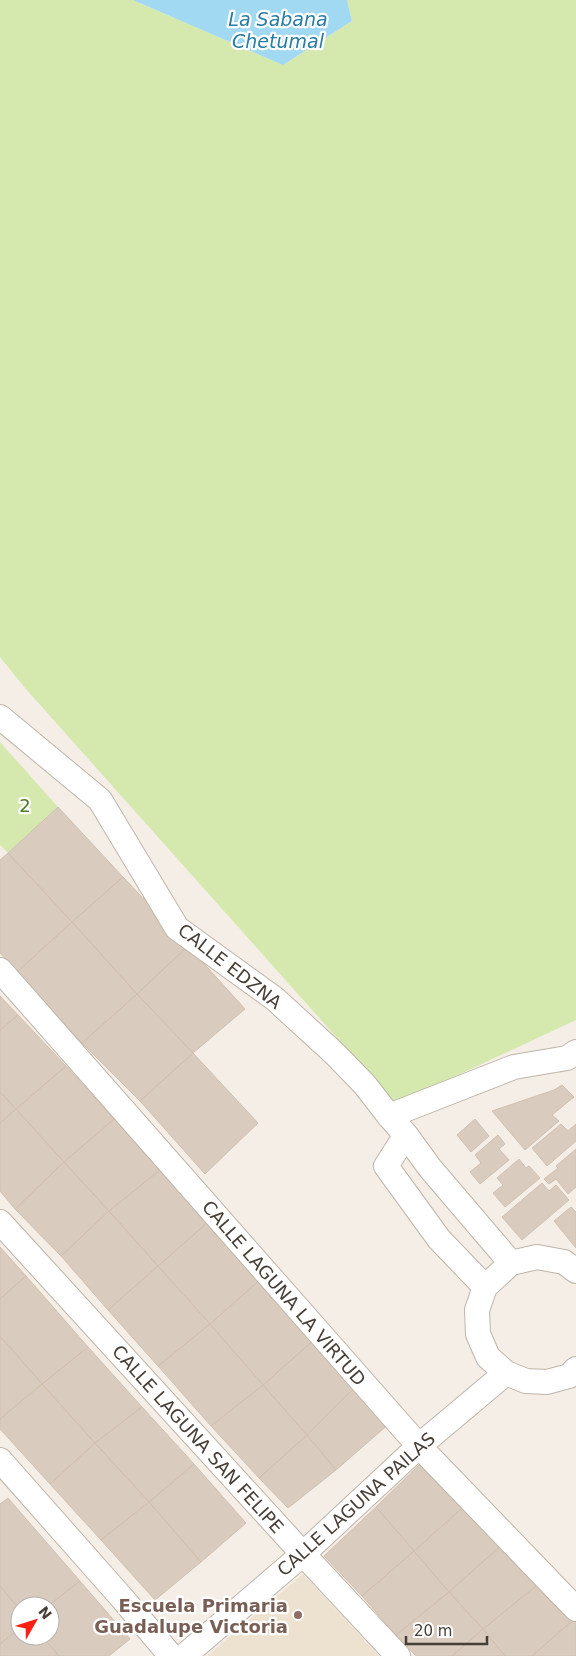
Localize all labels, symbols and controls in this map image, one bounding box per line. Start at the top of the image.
water label: La Sabana Chetumal [228,8,328,52]
park label: 2 [19,795,31,816]
street label: CALLE EDZNA [174,919,286,1013]
street label: CALLE LAGUNA LA VIRTUD [198,1196,370,1390]
street label: CALLE LAGUNA SAN FELIPE [108,1341,288,1537]
street label: CALLE LAGUNA PAILAS [273,1428,439,1580]
place label: Escuela Primaria Guadalupe Victoria [94,1595,288,1637]
north arrow [10,1596,60,1646]
text: N [35,1603,55,1622]
marker: Escuela Primaria Guadalupe Victoria [292,1609,304,1621]
scale bar [406,1614,487,1646]
text: 20 m [414,1622,452,1640]

